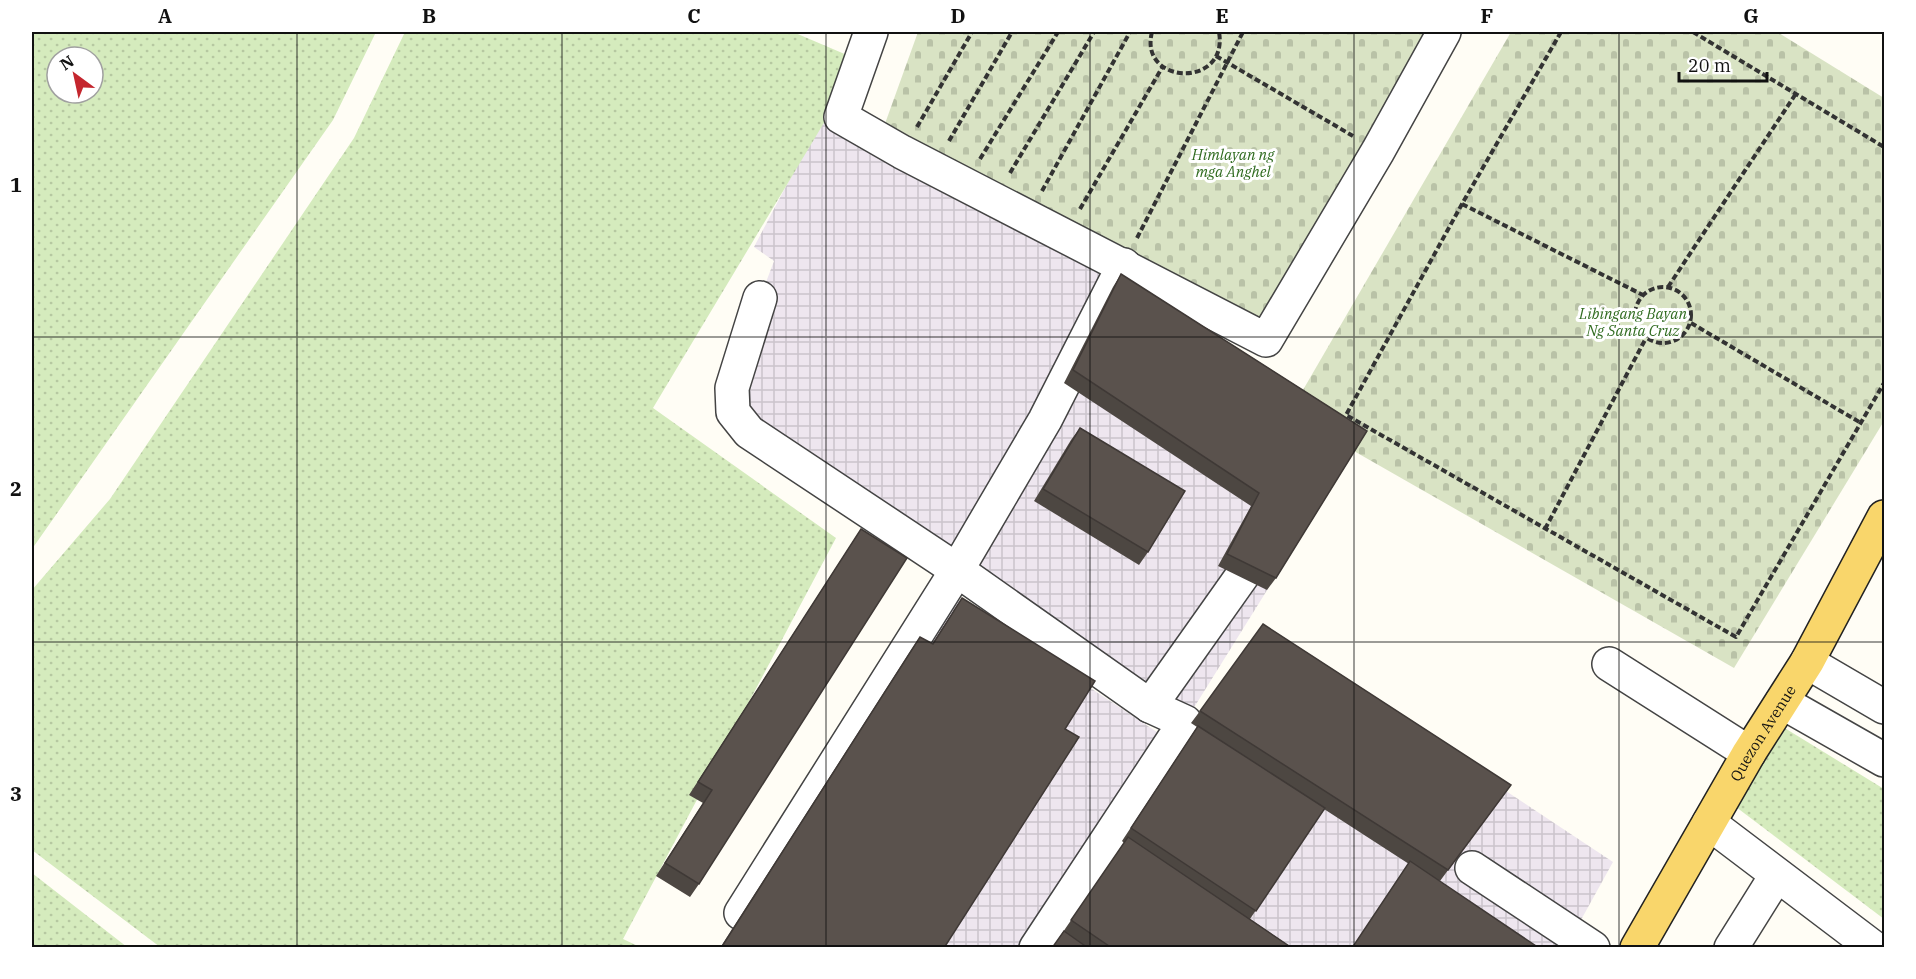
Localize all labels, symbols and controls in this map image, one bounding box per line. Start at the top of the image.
text: A [158,2,172,29]
text: B [422,2,436,29]
text: C [687,2,701,29]
text: D [950,2,966,29]
text: E [1215,2,1229,29]
text: F [1481,2,1493,29]
text: G [1743,2,1759,29]
north arrow [45,45,105,105]
scale bar [1679,45,1768,83]
text: N [56,51,78,74]
text: 20 m [1688,54,1731,77]
park label: Himlayan ng mga Anghel [1191,145,1275,181]
text: 1 [10,171,22,198]
park label: Libingang Bayan Ng Santa Cruz [1578,304,1687,340]
text: 2 [10,475,22,502]
street label: Quezon Avenue [1725,681,1799,784]
text: 3 [10,780,22,807]

